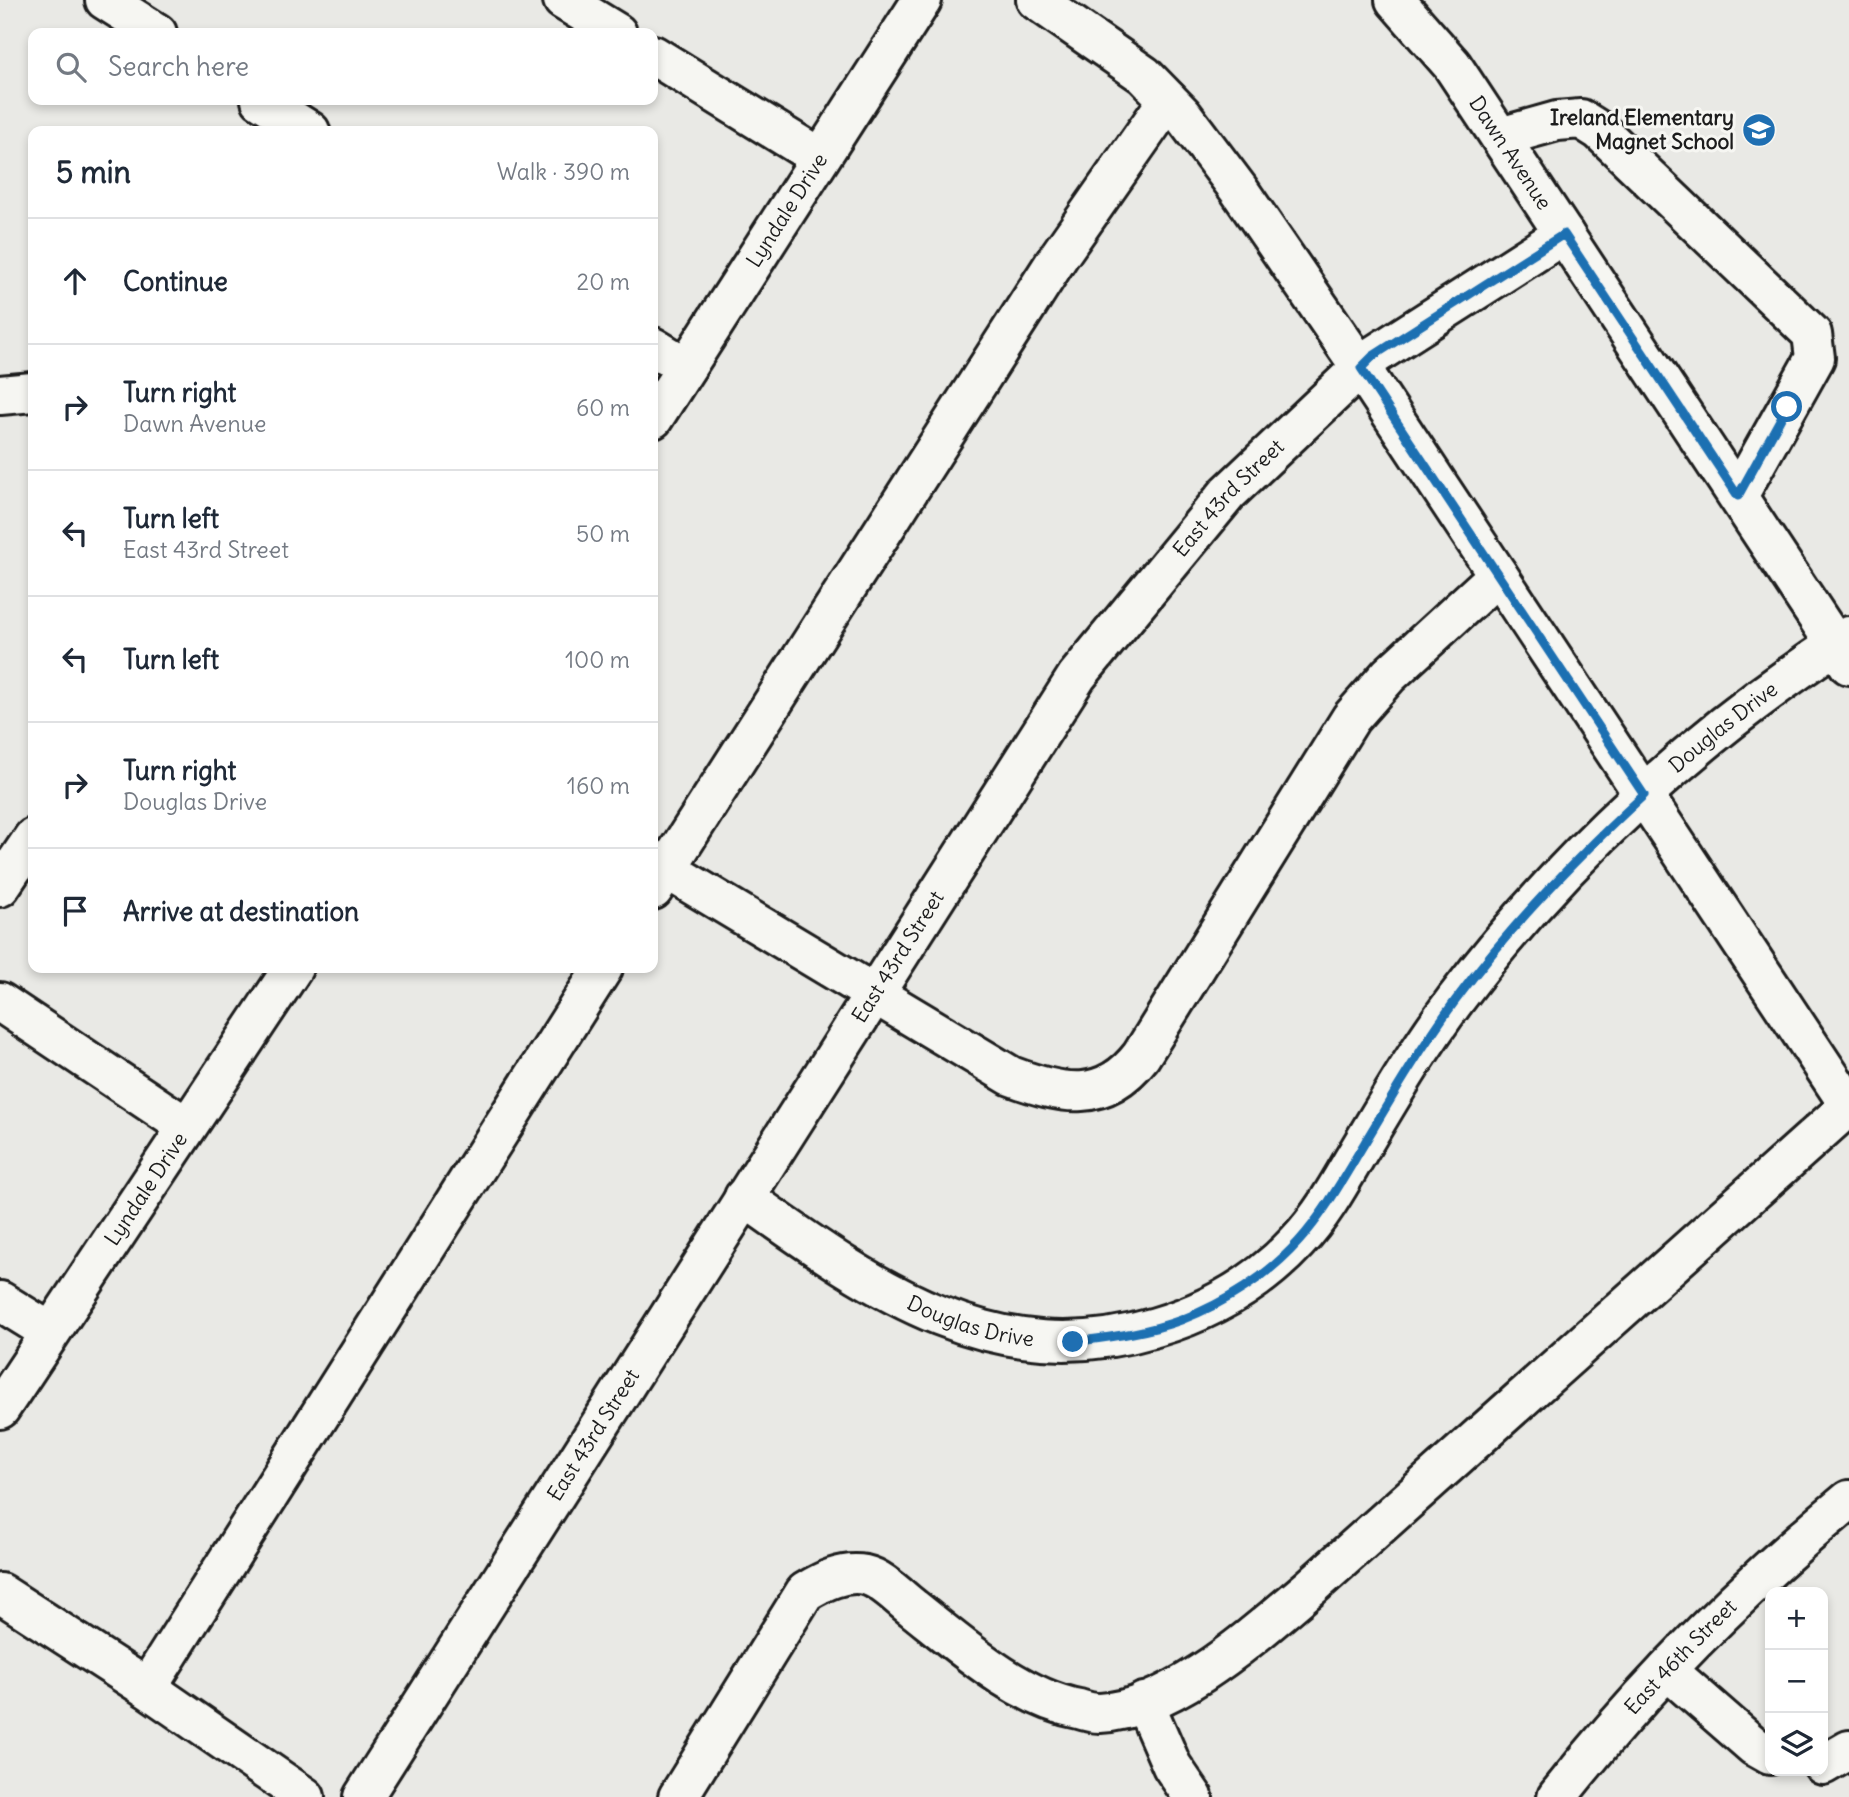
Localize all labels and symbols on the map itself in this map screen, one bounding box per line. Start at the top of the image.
street label: Dawn Avenue [1463,91,1558,215]
place label: Ireland Elementary Magnet School [1550,104,1734,155]
school or university icon: Ireland Elementary Magnet School [1740,111,1778,149]
street label: Lyndale Drive [740,148,833,272]
route start [1771,391,1802,422]
street label: East 43rd Street [1167,433,1290,562]
street label: Douglas Drive [1663,675,1783,778]
street label: East 43rd Street [846,885,950,1028]
street label: Lyndale Drive [98,1127,193,1251]
street label: Douglas Drive [903,1289,1035,1352]
route end [1057,1326,1088,1357]
street label: East 43rd Street [541,1364,645,1506]
street label: East 46th Street [1618,1593,1742,1720]

